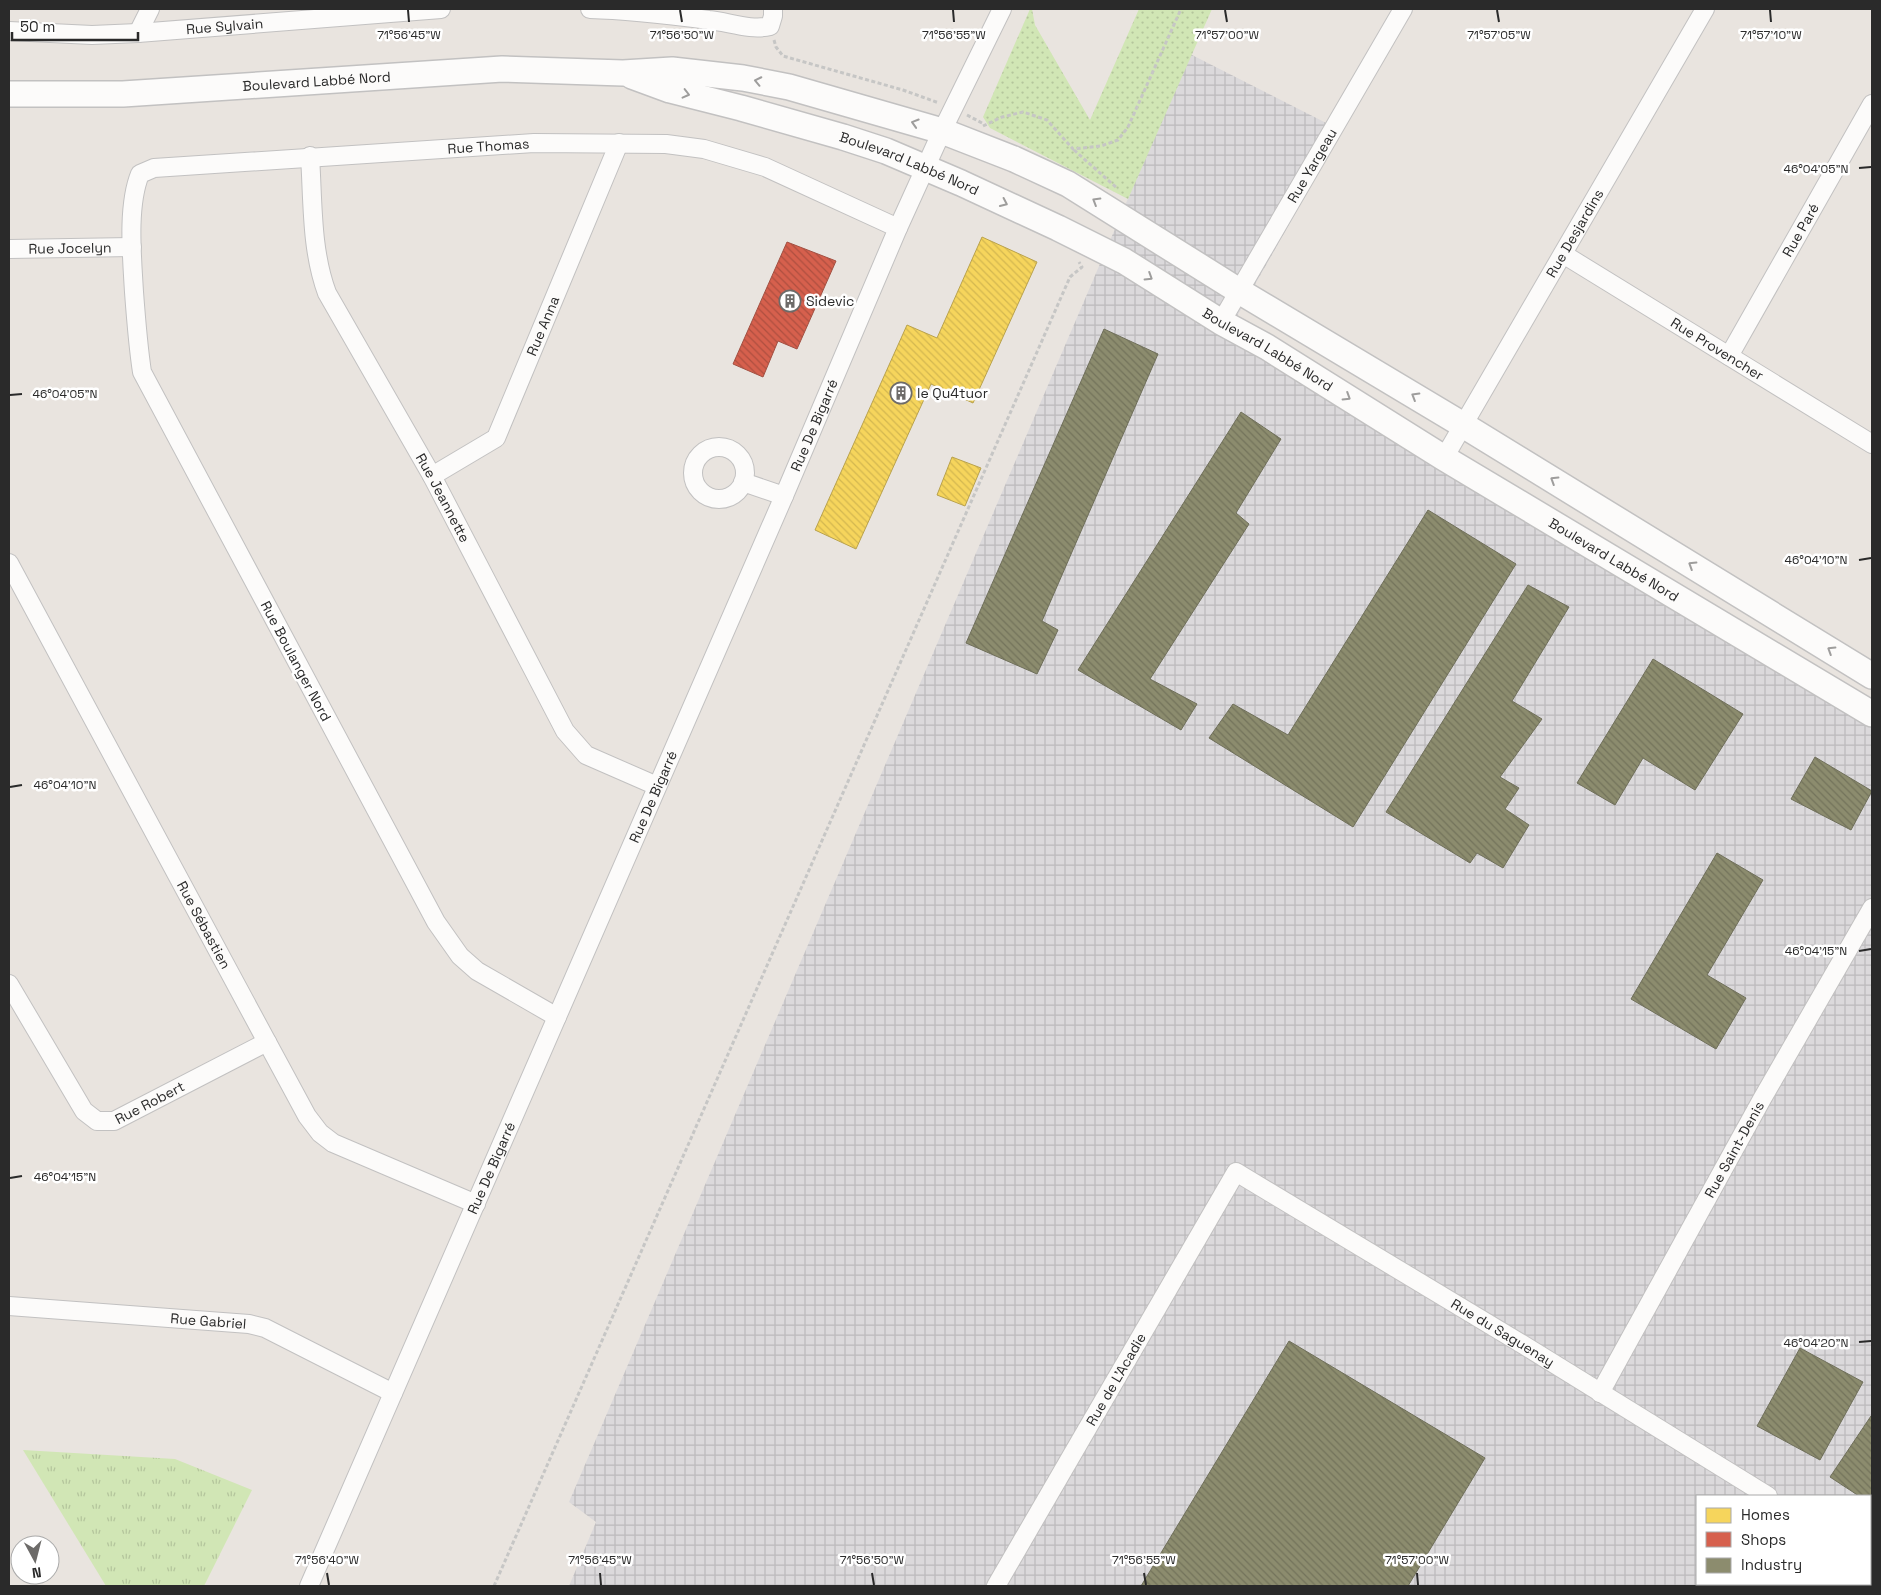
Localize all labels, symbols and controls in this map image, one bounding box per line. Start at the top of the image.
scale bar [12,10,139,42]
street label: Rue Sylvain [185,14,264,38]
text: 50 m [20,17,55,36]
text: 71°56'45"W [377,27,441,43]
text: 71°56'50"W [650,27,715,43]
text: 71°56'55"W [922,27,986,43]
text: 71°57'00"W [1195,27,1260,43]
text: 71°57'05"W [1467,27,1531,43]
text: 71°57'10"W [1740,27,1802,43]
street label: Boulevard Labbé Nord [242,67,391,95]
one-way arrow [754,76,763,86]
one-way arrow [681,88,689,98]
one-way arrow [912,118,920,128]
street label: Rue Yargeau [1283,125,1341,206]
street label: Boulevard Labbé Nord [837,127,982,199]
street label: Rue Thomas [447,134,530,158]
text: 46°04'05"N [1783,161,1849,177]
street label: Rue Desjardins [1542,186,1607,281]
one-way arrow [999,197,1008,207]
one-way arrow [1093,198,1102,208]
street label: Rue Paré [1778,200,1823,260]
street label: Rue Jocelyn [28,238,112,258]
one-way arrow [1143,270,1152,280]
building icon: Sidevic [778,289,802,313]
place label: Sidevic [806,292,854,310]
street label: Rue Anna [522,293,563,358]
street label: Boulevard Labbé Nord [1199,304,1336,395]
street label: Rue Provencher [1667,313,1767,384]
street label: Rue De Bigarré [787,376,842,474]
building icon: le Qu4tuor [889,381,913,405]
place label: le Qu4tuor [917,384,988,402]
text: 46°04'05"N [32,386,98,402]
one-way arrow [1342,391,1351,401]
one-way arrow [1411,392,1420,402]
street label: Rue Jeannette [412,450,474,545]
one-way arrow [1550,477,1559,487]
street label: Boulevard Labbé Nord [1545,514,1682,605]
text: 46°04'10"N [1785,552,1847,568]
one-way arrow [1689,562,1698,572]
street label: Rue Boulanger Nord [257,598,335,724]
one-way arrow [1827,647,1836,656]
street label: Rue De Bigarré [625,748,681,846]
text: 46°04'10"N [34,777,96,793]
street label: Rue Sébastien [173,878,235,972]
text: 46°04'15"N [1785,943,1847,959]
street label: Rue Robert [112,1077,187,1128]
street label: Rue Saint-Denis [1700,1098,1768,1201]
street label: Rue De Bigarré [463,1119,519,1217]
text: 46°04'15"N [34,1169,96,1185]
street label: Rue du Saguenay [1448,1294,1558,1371]
street label: Rue Gabriel [170,1309,247,1333]
street label: Rue de L'Acadie [1082,1329,1150,1429]
text: 46°04'20"N [1783,1335,1849,1351]
legend [1696,1495,1871,1585]
text: Homes [1741,1505,1790,1524]
text: Shops [1741,1530,1786,1549]
north arrow [10,1535,60,1585]
text: 71°56'40"W [295,1552,360,1568]
text: 71°56'45"W [568,1552,632,1568]
text: 71°56'50"W [840,1552,905,1568]
text: 71°56'55"W [1112,1552,1176,1568]
text: 71°57'00"W [1385,1552,1450,1568]
text: Industry [1741,1555,1802,1574]
text: N [31,1563,42,1582]

